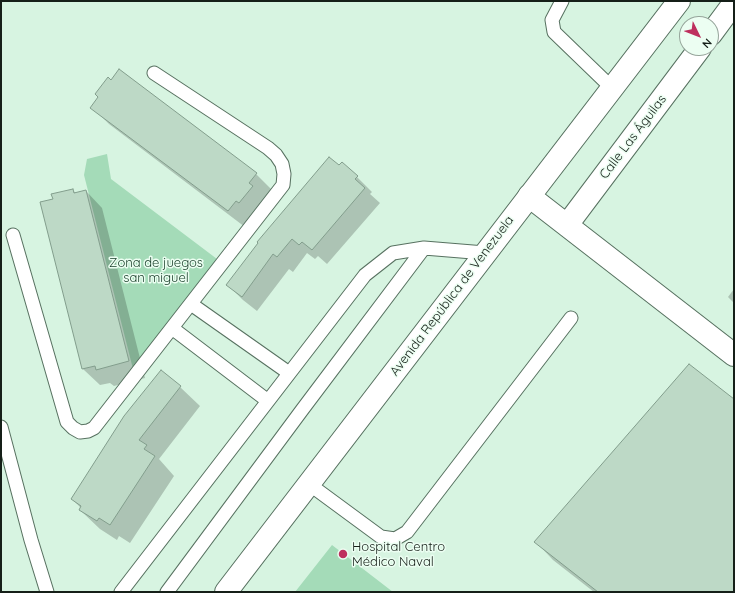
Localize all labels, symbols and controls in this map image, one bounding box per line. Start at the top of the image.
north arrow [679,16,719,56]
text: N [699,36,715,51]
street label: Calle Las Águilas [596,92,670,182]
street label: Avenida República de Venezuela [387,213,517,379]
park label: Zona de juegos san miguel [109,255,203,286]
place label: Hospital Centro Médico Naval [352,539,445,570]
marker: Hospital Centro Médico Naval [337,548,349,560]

